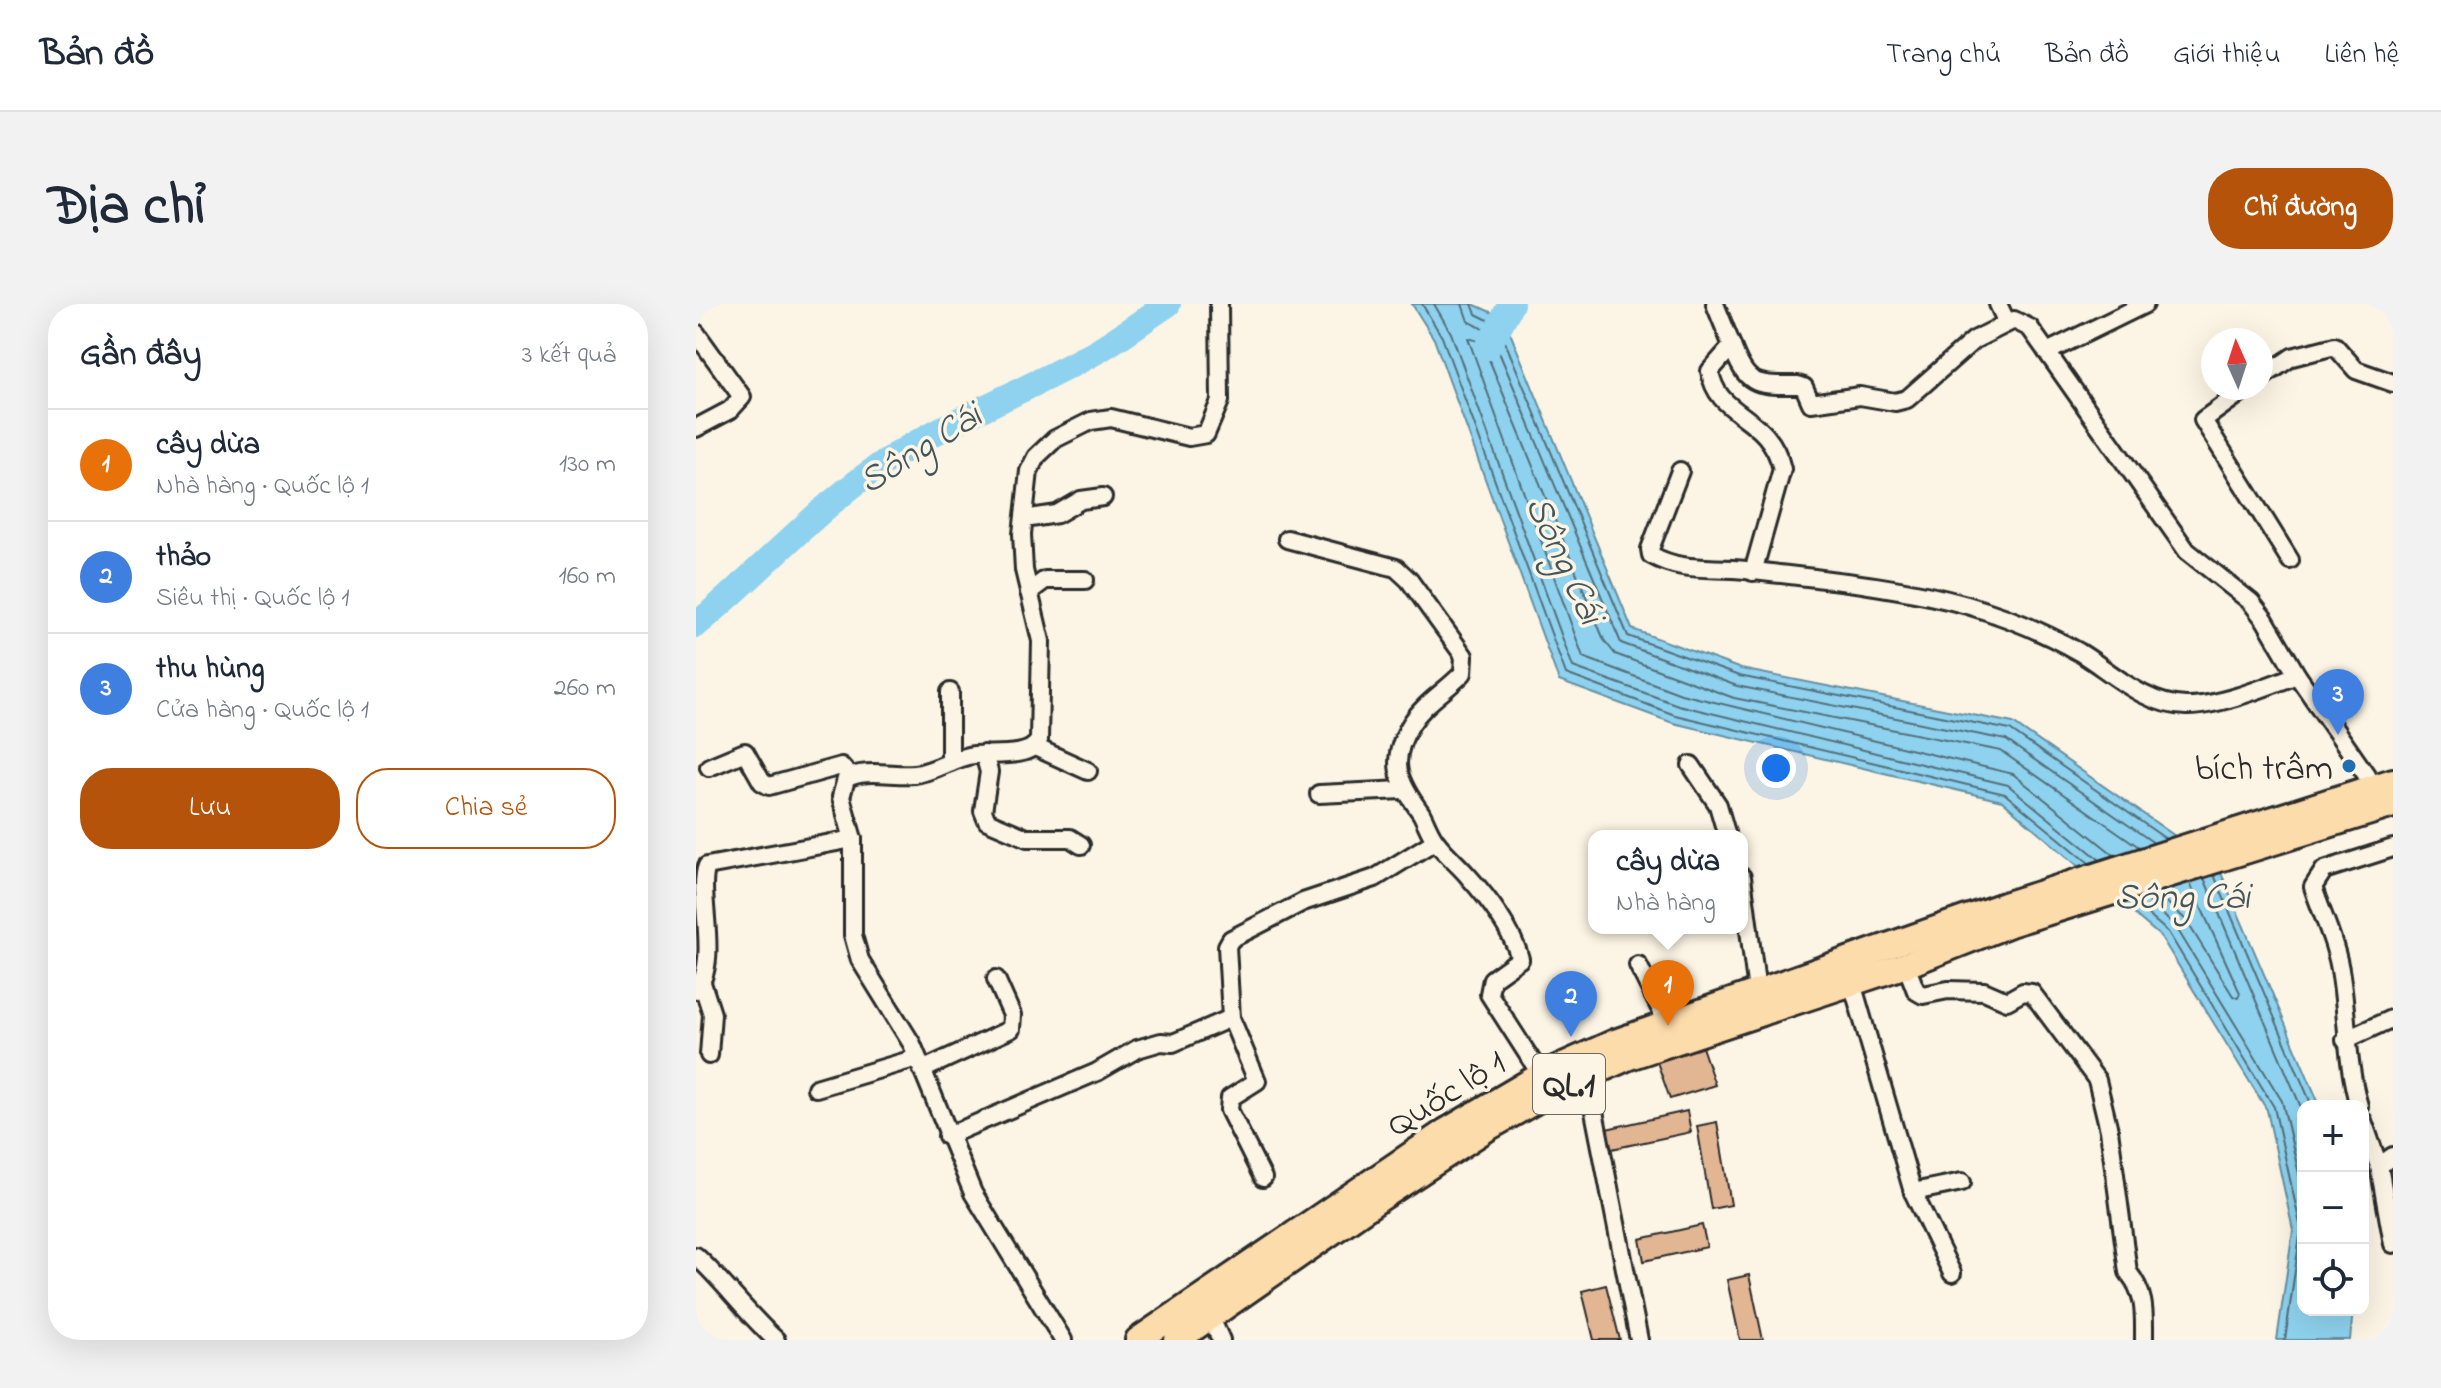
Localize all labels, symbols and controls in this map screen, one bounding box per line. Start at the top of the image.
text: Bản đồ [40,27,154,83]
text: Trang chủ [1886,35,2001,76]
text: Bản đồ [2045,35,2129,76]
text: Giới thiệu [2173,35,2280,76]
text: Liên hệ [2324,35,2401,76]
text: Địa chỉ [48,168,205,249]
button: Chỉ đường [2208,168,2393,249]
north arrow [2201,328,2273,400]
text: Gần đây [80,331,201,381]
text: 3 kết quả [522,337,616,375]
water label: Sông Cái [848,389,996,510]
text: cây dừa [156,424,260,468]
text: 1 [102,446,110,484]
text: 130 m [559,446,616,484]
text: Nhà hàng · Quốc lộ 1 [156,468,369,506]
water label: Sông Cái [1508,487,1618,637]
text: thảo [156,536,211,580]
text: 2 [100,558,112,596]
text: 160 m [558,558,616,596]
text: Siêu thị · Quốc lộ 1 [156,580,350,618]
text: thu hùng [156,648,265,692]
pin: 3 [2312,669,2364,735]
text: 3 [101,670,111,708]
text: 260 m [554,670,616,708]
text: Cửa hàng · Quốc lộ 1 [156,692,369,730]
place label: bích trâm [2195,744,2333,797]
your location [1756,748,1796,788]
marker: bích trâm [2340,757,2358,775]
button: Lưu [80,768,340,849]
button: Chia sẻ [356,768,616,849]
popup [1588,830,1748,934]
text: cây dừa [1616,841,1720,885]
water label: Sông Cái [2114,871,2253,927]
text: Nhà hàng [1616,885,1716,923]
pin: 1 [1642,960,1694,1026]
pin: 2 [1545,971,1597,1037]
street label: Quốc lộ 1 [1378,1039,1517,1153]
road number: QL.1 [1533,1054,1605,1114]
map controls [2297,1100,2369,1316]
button: + [2297,1100,2369,1172]
button: − [2297,1172,2369,1244]
button: locate [2297,1244,2369,1316]

